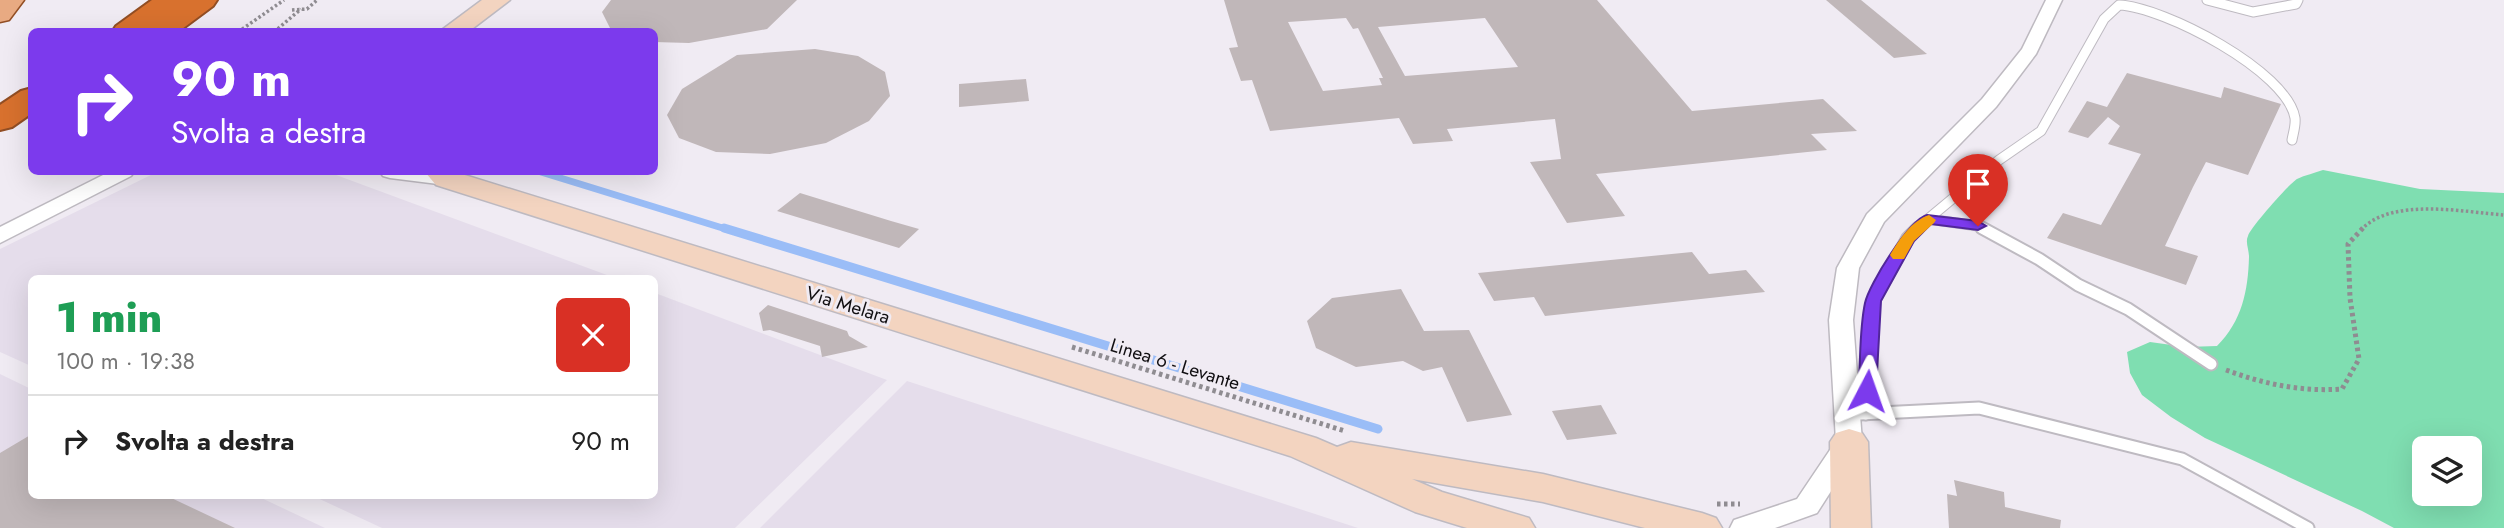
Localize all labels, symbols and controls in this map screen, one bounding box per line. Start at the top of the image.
text: 90 m [171,44,291,114]
icon: right [56,56,147,147]
text: Svolta a destra [171,109,366,155]
pin [1948,154,2008,226]
icon: arrive [1959,165,1997,203]
street label: Via Melara [803,279,893,331]
text: 1 min [56,287,162,348]
button: close [556,298,630,372]
street label: Linea 6 - Levante [1107,331,1243,397]
text: 100 m · 19:38 [56,344,195,378]
position arrow [1830,354,1904,428]
icon: right [56,422,94,460]
text: Svolta a destra [115,422,295,460]
text: 90 m [571,422,630,460]
map controls [2412,436,2482,506]
button: layers [2412,436,2482,506]

